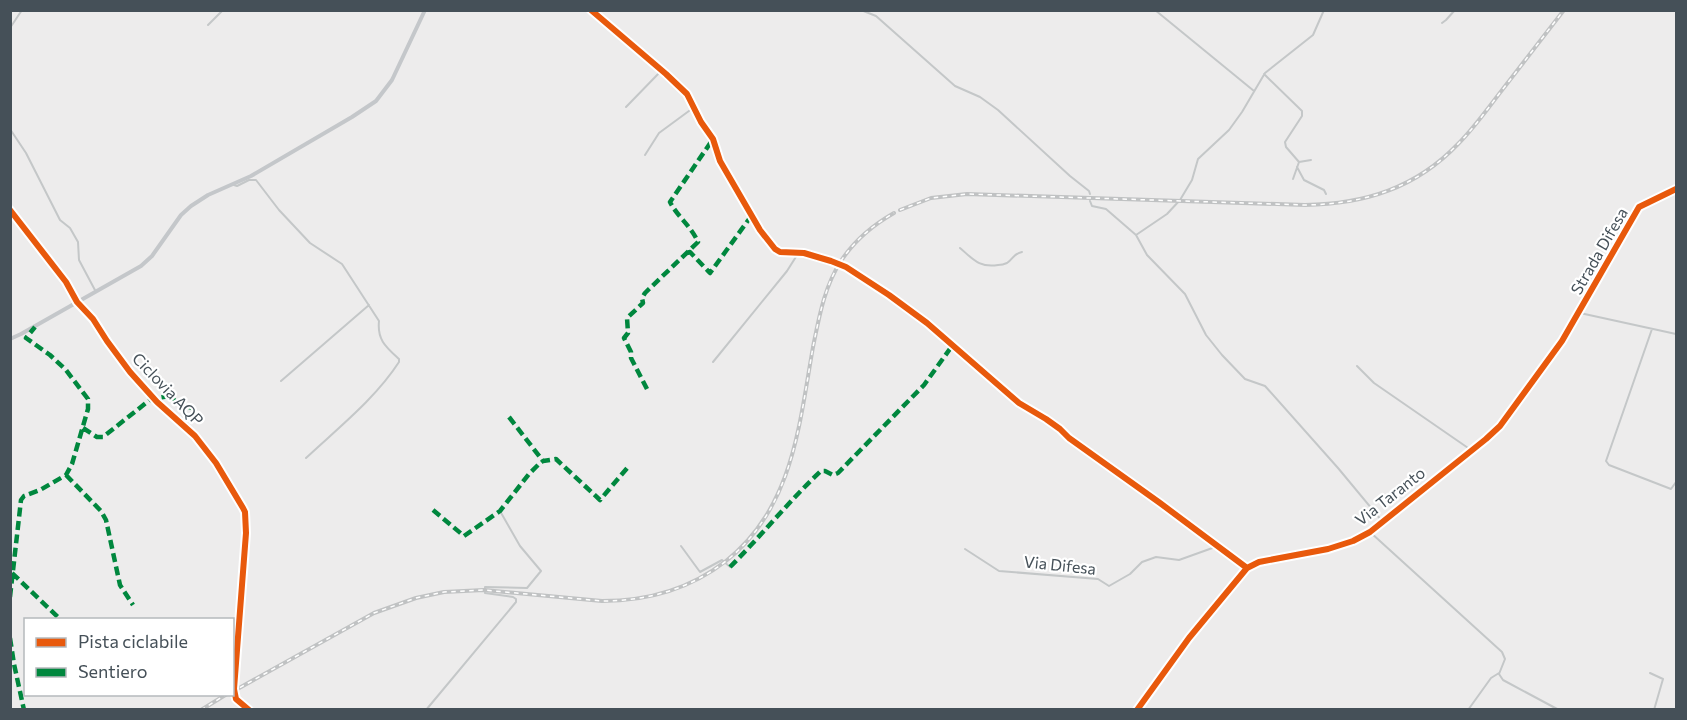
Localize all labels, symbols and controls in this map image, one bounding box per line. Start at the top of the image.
street label: Strada Difesa [1566,204,1631,297]
street label: Ciclovia AQP [129,348,208,429]
street label: Via Taranto [1351,462,1428,529]
street label: Via Difesa [1023,551,1097,578]
legend [24,618,234,696]
text: Pista ciclabile [78,630,188,652]
text: Sentiero [78,660,148,682]

